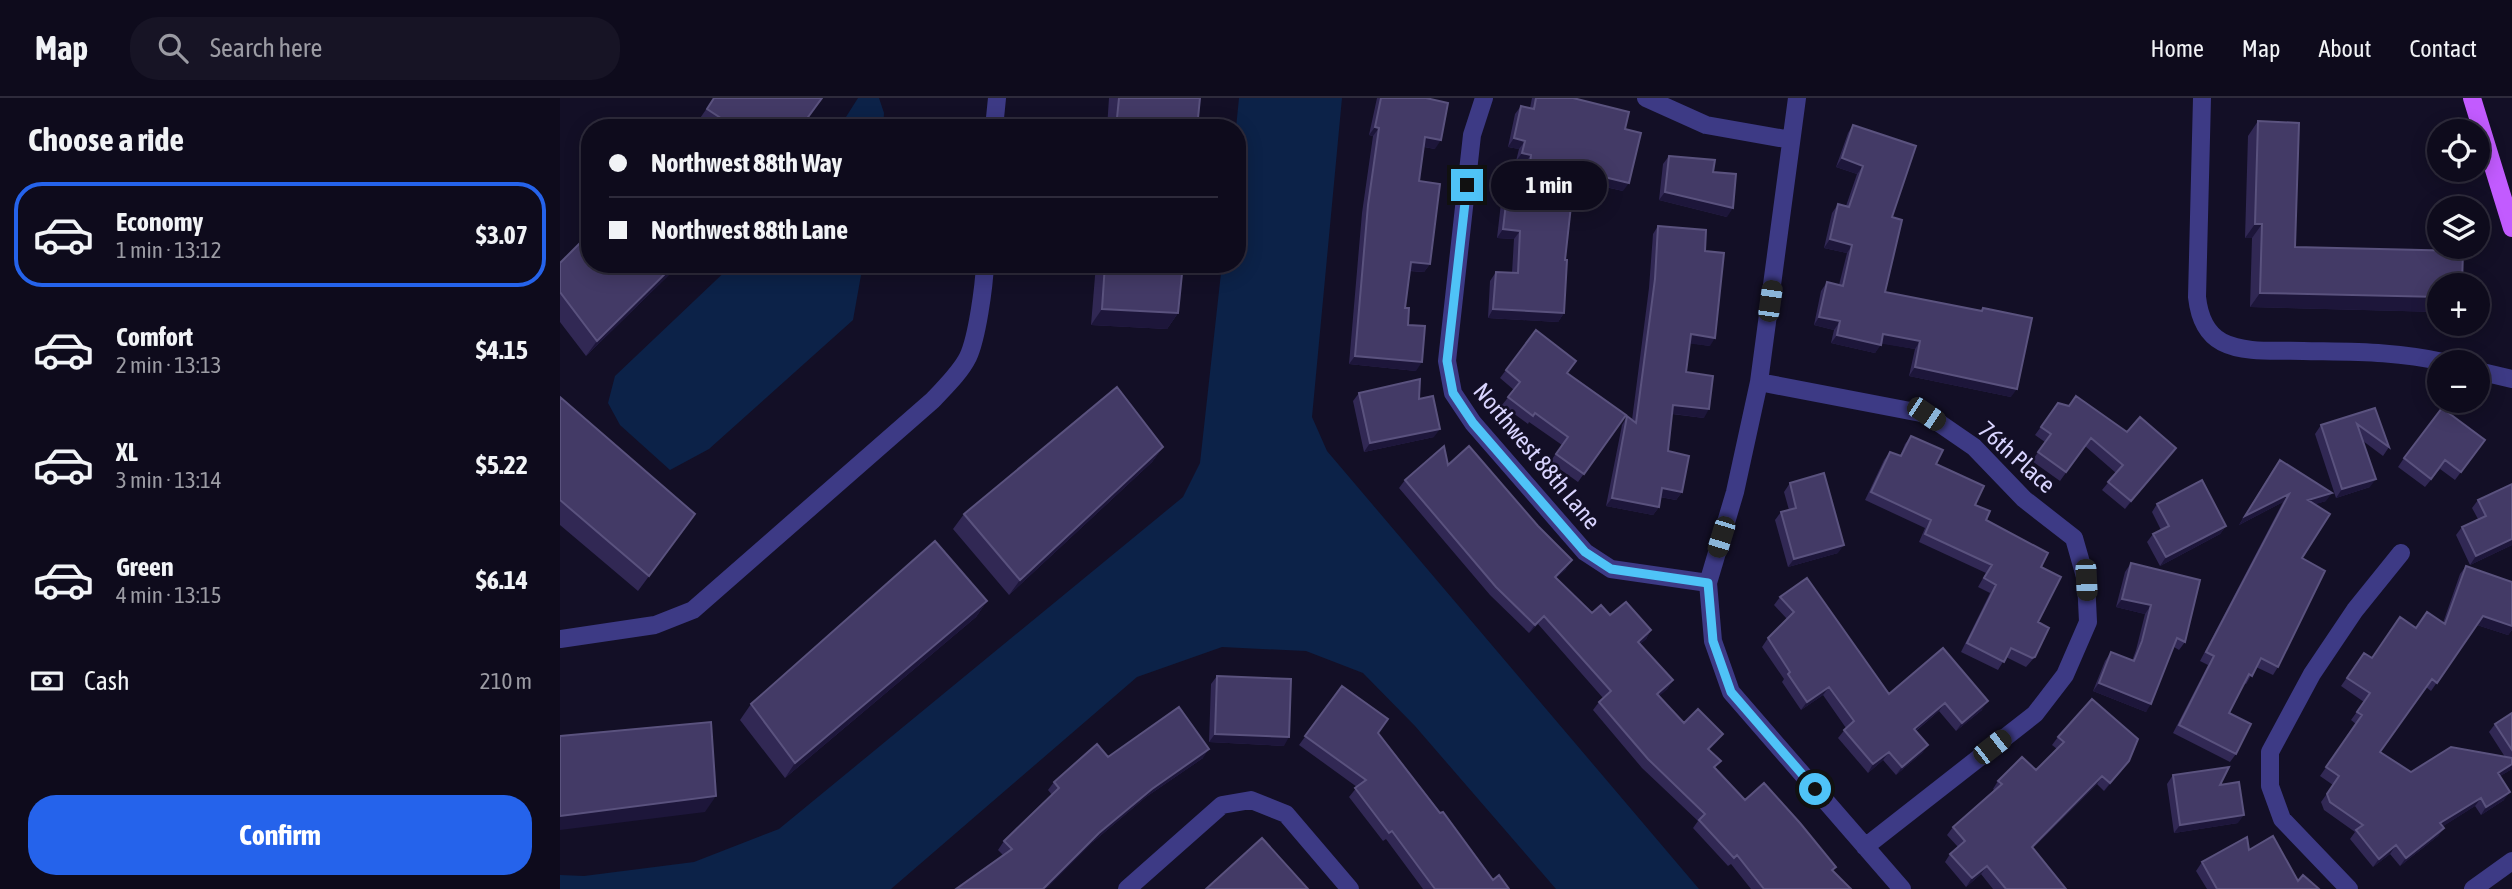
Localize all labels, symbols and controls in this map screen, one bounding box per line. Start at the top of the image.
search box [130,17,620,80]
text: Map [35,29,88,67]
icon: search [154,29,192,67]
text: Search here [210,33,322,63]
text: Home [2150,35,2204,62]
text: Map [2242,35,2280,62]
text: About [2318,35,2371,62]
text: Contact [2409,35,2477,62]
map controls [2427,119,2490,413]
button: locate [2427,119,2490,182]
text: Choose a ride [28,121,184,158]
text: Northwest 88th Way [651,148,842,178]
callout: 1 min [1492,160,1607,210]
route end [1451,169,1483,201]
text: 1 min [1526,172,1572,198]
button: layers [2427,196,2490,259]
icon: car [32,203,95,266]
text: Economy [116,207,203,237]
text: Northwest 88th Lane [651,215,848,245]
text: $3.07 [476,220,528,250]
text: 1 min · 13:12 [116,237,222,263]
button: + [2427,273,2490,336]
car [1757,279,1784,323]
icon: car [32,318,95,381]
text: Comfort [116,322,193,352]
text: $4.15 [476,335,528,365]
button: − [2427,350,2490,413]
text: 2 min · 13:13 [116,352,222,378]
street label: Northwest 88th Lane [1468,378,1606,534]
car [1903,394,1950,434]
street label: 76th Place [1973,416,2061,498]
icon: car [32,433,95,496]
text: XL [116,437,138,467]
text: $5.22 [476,450,528,480]
text: 3 min · 13:14 [116,467,222,493]
car [1705,514,1738,560]
icon: car [32,548,95,611]
text: Green [116,552,174,582]
car [2075,558,2098,602]
text: $6.14 [476,565,528,595]
text: 4 min · 13:15 [116,582,222,608]
icon: cash [28,662,66,700]
text: Cash [84,666,130,696]
text: 210 m [480,668,532,694]
car [1969,726,2016,768]
route start [1799,773,1831,805]
button: Confirm [28,795,532,875]

